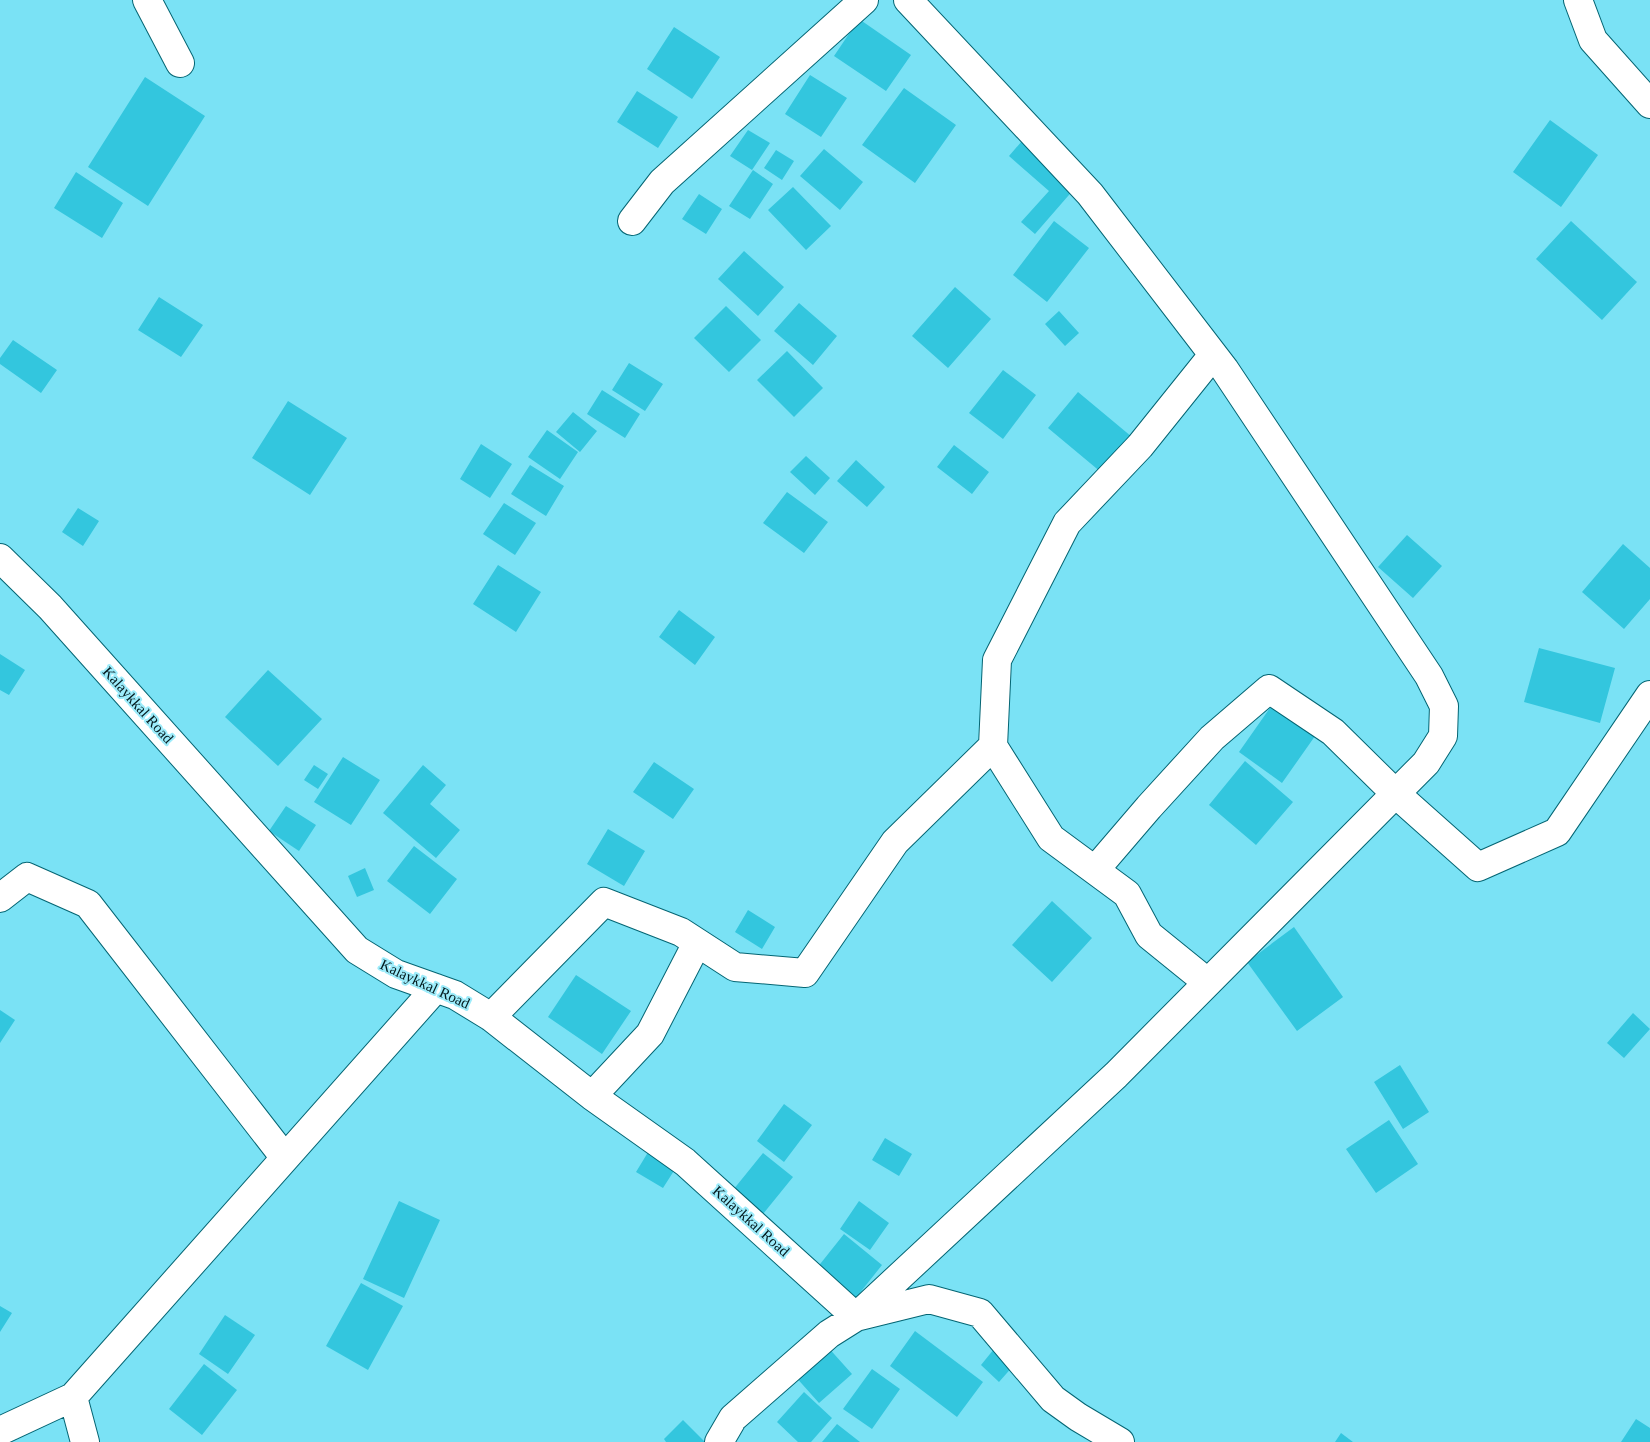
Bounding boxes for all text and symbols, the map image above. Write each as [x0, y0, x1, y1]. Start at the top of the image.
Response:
street label: Kalaykkal Road [100, 664, 177, 747]
street label: Kalaykkal Road [378, 956, 473, 1012]
street label: Kalaykkal Road [710, 1183, 793, 1260]

